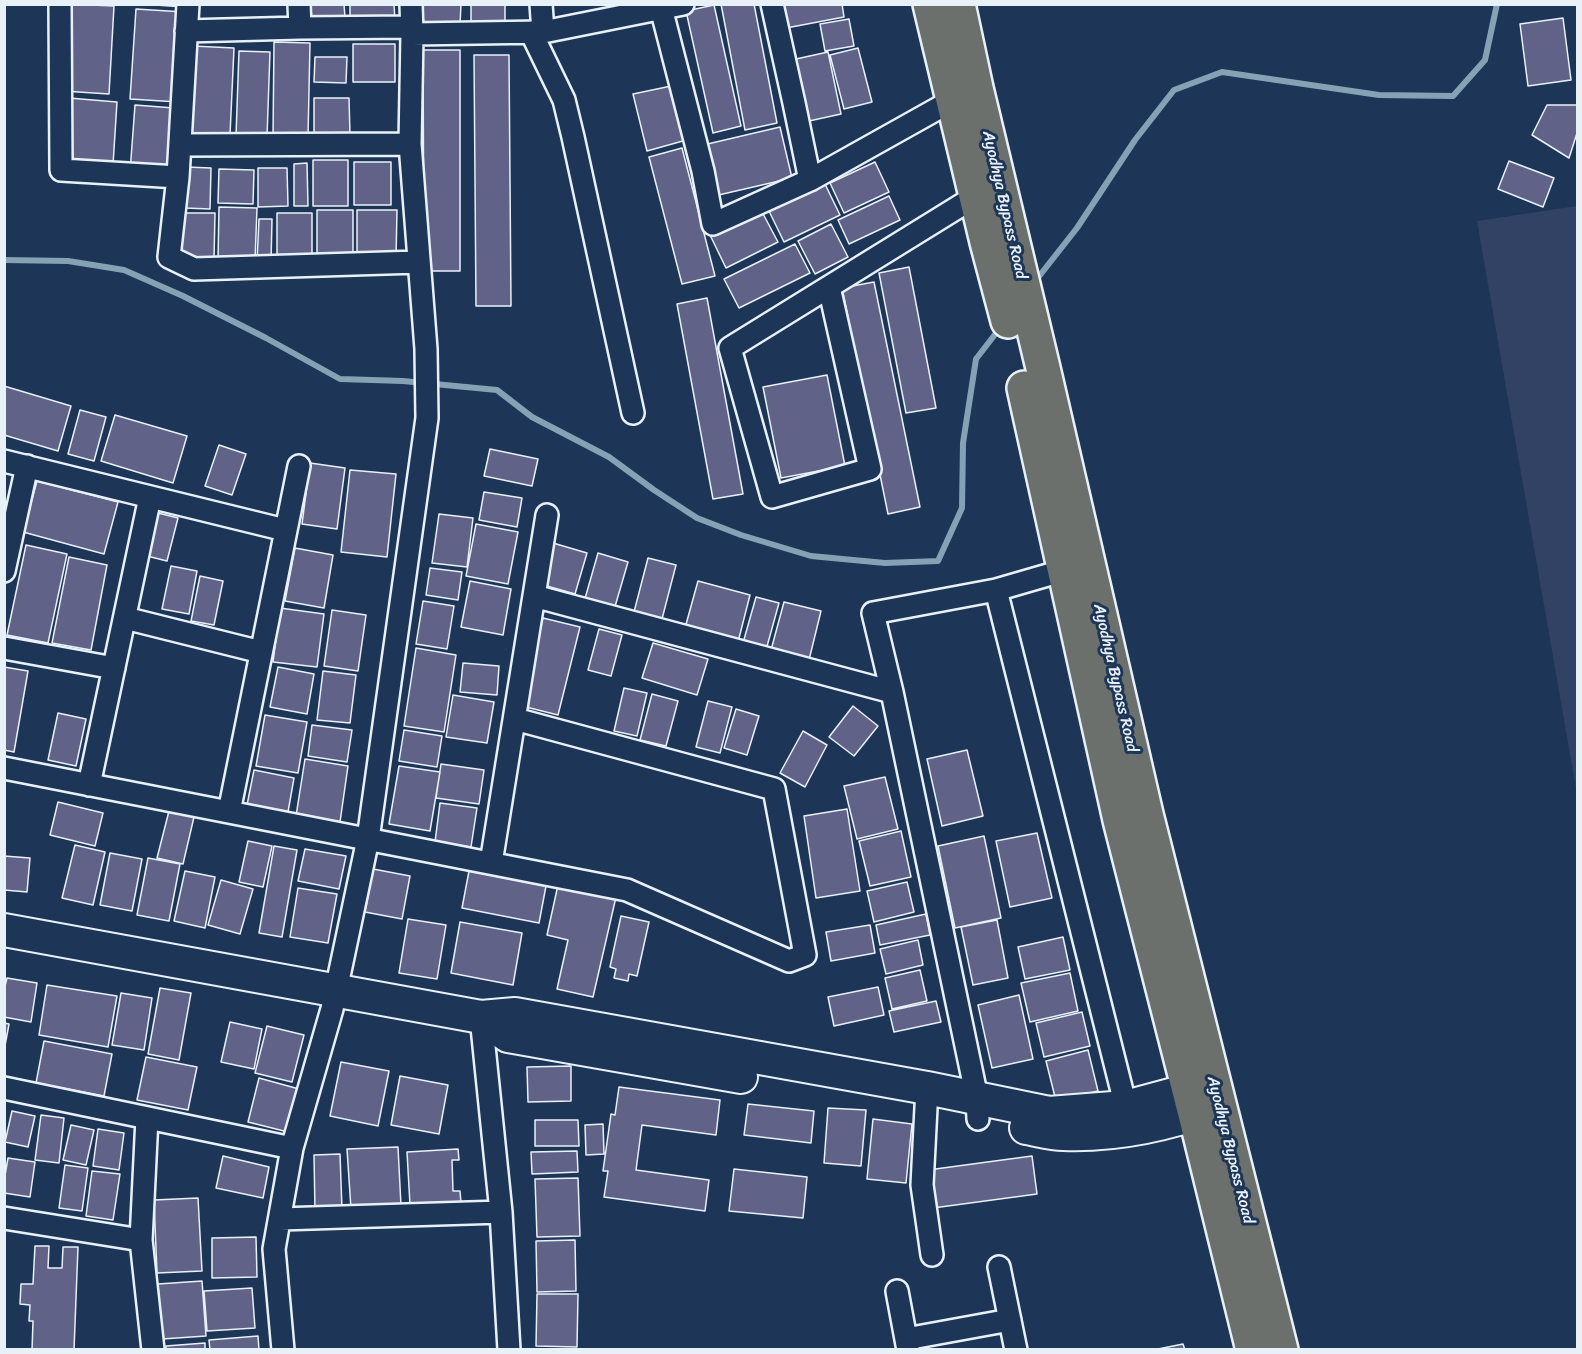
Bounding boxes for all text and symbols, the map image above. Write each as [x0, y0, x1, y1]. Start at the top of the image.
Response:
street label: Ayodhya Bypass Road [978, 129, 1030, 281]
street label: Ayodhya Bypass Road [1089, 602, 1141, 754]
street label: Ayodhya Bypass Road [1202, 1074, 1258, 1226]

